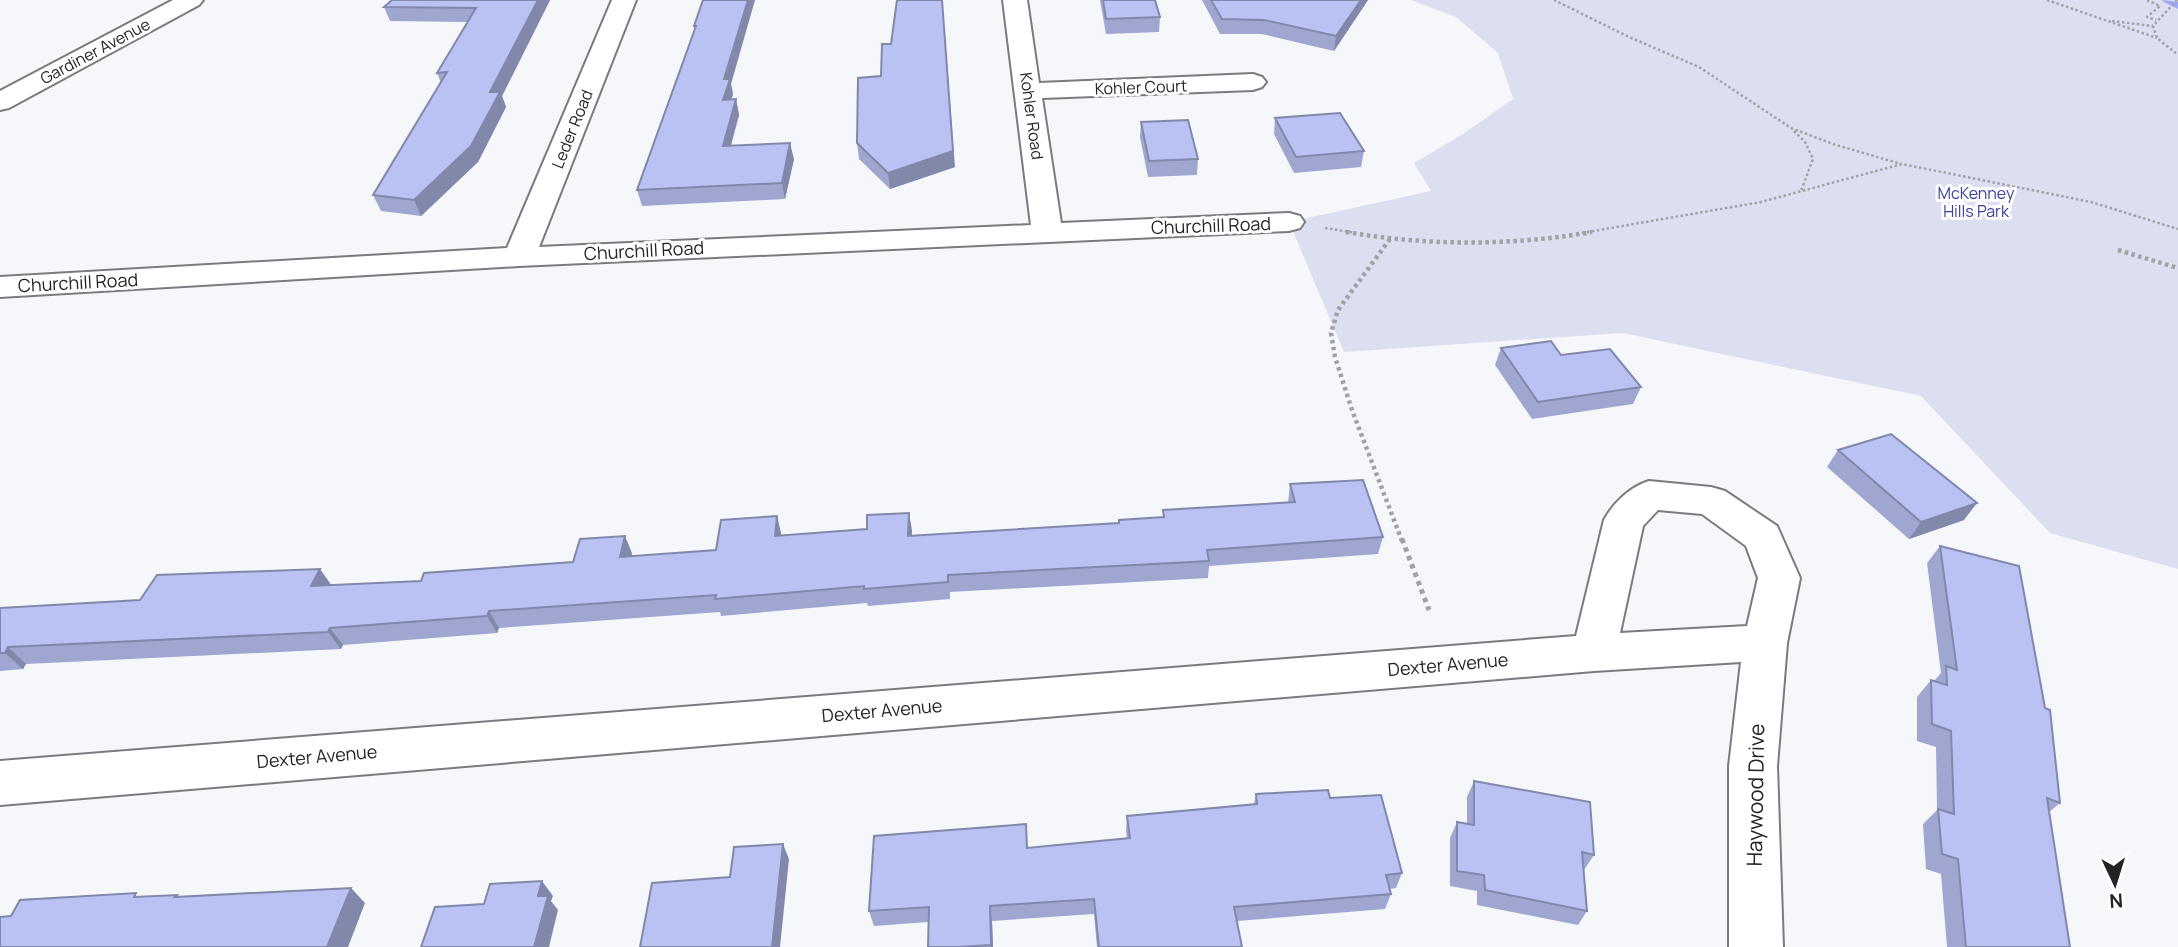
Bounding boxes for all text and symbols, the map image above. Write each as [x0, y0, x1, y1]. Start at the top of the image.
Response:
street label: Gardiner Avenue [36, 13, 154, 89]
street label: Kohler Road [1015, 71, 1049, 161]
street label: Kohler Court [1094, 74, 1188, 100]
street label: Leder Road [546, 86, 598, 172]
park label: McKenney Hills Park [1938, 182, 2015, 222]
street label: Churchill Road [1151, 211, 1271, 239]
street label: Churchill Road [583, 235, 705, 265]
street label: Churchill Road [17, 267, 139, 297]
street label: Dexter Avenue [1387, 647, 1509, 681]
street label: Dexter Avenue [821, 693, 943, 727]
street label: Haywood Drive [1740, 723, 1770, 867]
street label: Dexter Avenue [256, 739, 378, 773]
north arrow [2080, 849, 2150, 919]
text: N [2108, 888, 2124, 914]

